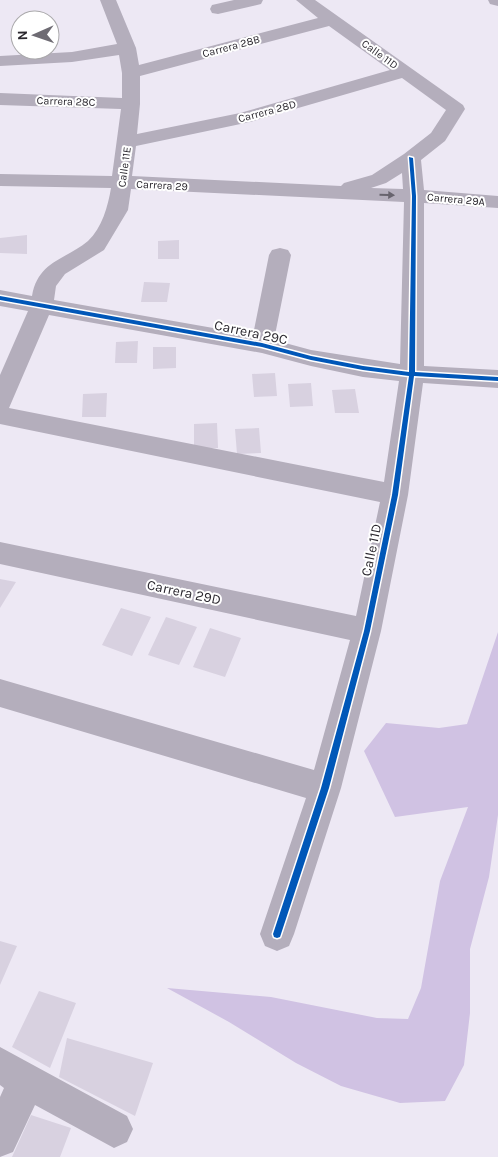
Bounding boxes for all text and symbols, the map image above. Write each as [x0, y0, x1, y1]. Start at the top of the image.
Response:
north arrow [10, 10, 60, 60]
text: N [14, 30, 31, 41]
street label: Carrera 28B [201, 33, 261, 60]
street label: Calle 11D [359, 37, 400, 72]
street label: Carrera 28C [36, 94, 96, 109]
street label: Carrera 28D [237, 98, 298, 125]
street label: Calle 11E [115, 146, 134, 188]
street label: Carrera 29 [136, 178, 188, 193]
street label: Carrera 29A [426, 190, 486, 209]
one-way arrow [379, 191, 395, 199]
street label: Carrera 29C [213, 316, 289, 349]
street label: Calle 11D [358, 522, 385, 578]
street label: Carrera 29D [145, 576, 222, 609]

